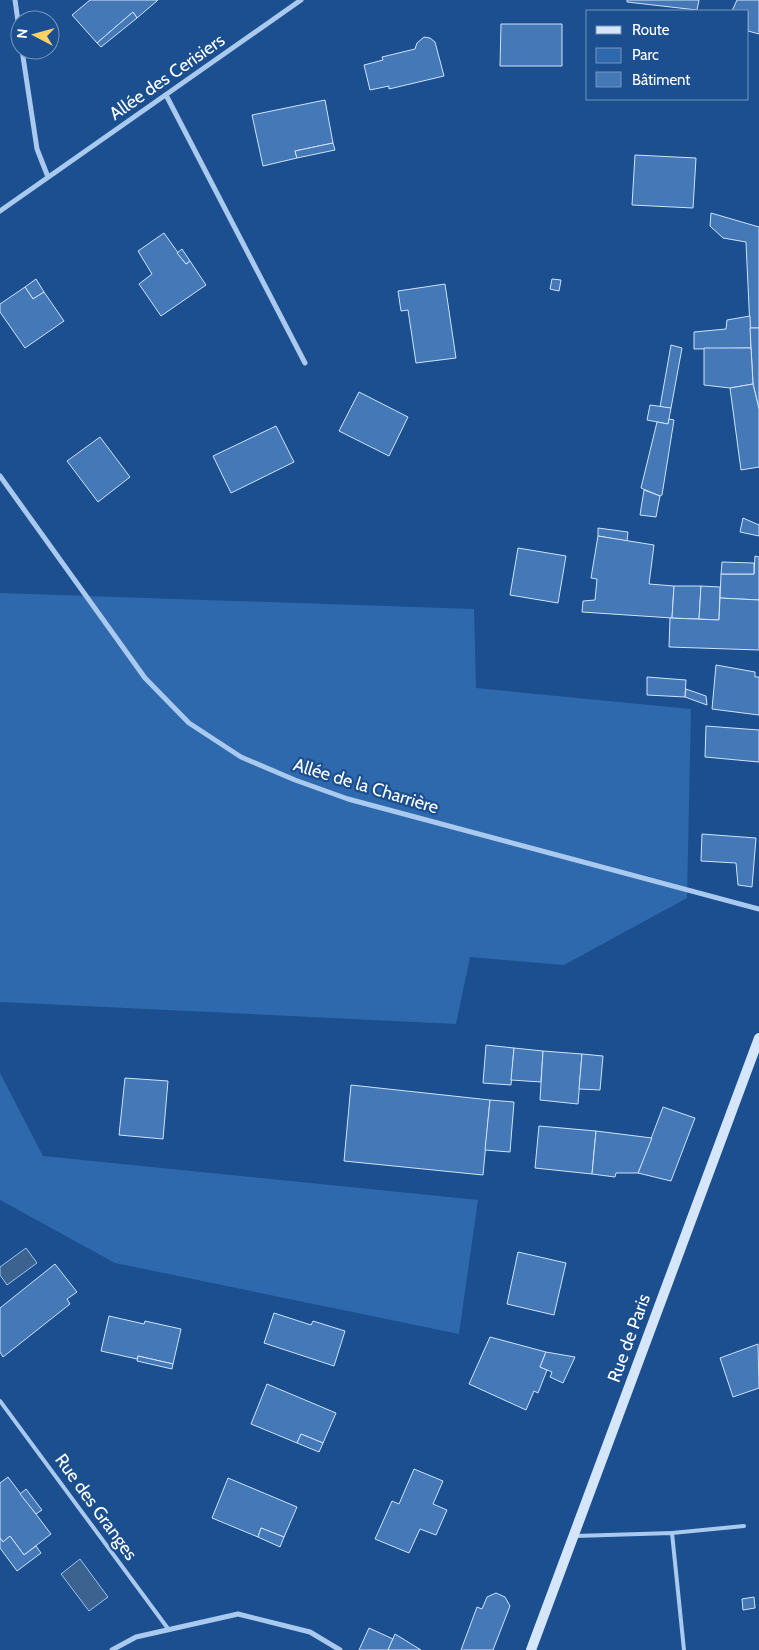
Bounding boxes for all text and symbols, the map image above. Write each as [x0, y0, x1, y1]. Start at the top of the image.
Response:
north arrow [10, 10, 60, 60]
legend [586, 10, 749, 100]
text: Route [632, 21, 670, 39]
text: N [13, 28, 32, 40]
street label: Allée des Cerisiers [105, 29, 229, 125]
text: Parc [632, 46, 659, 64]
text: Bâtiment [632, 71, 690, 89]
street label: Allée de la Charrière [291, 753, 441, 819]
street label: Rue de Paris [603, 1291, 655, 1385]
street label: Rue des Granges [50, 1450, 142, 1564]

